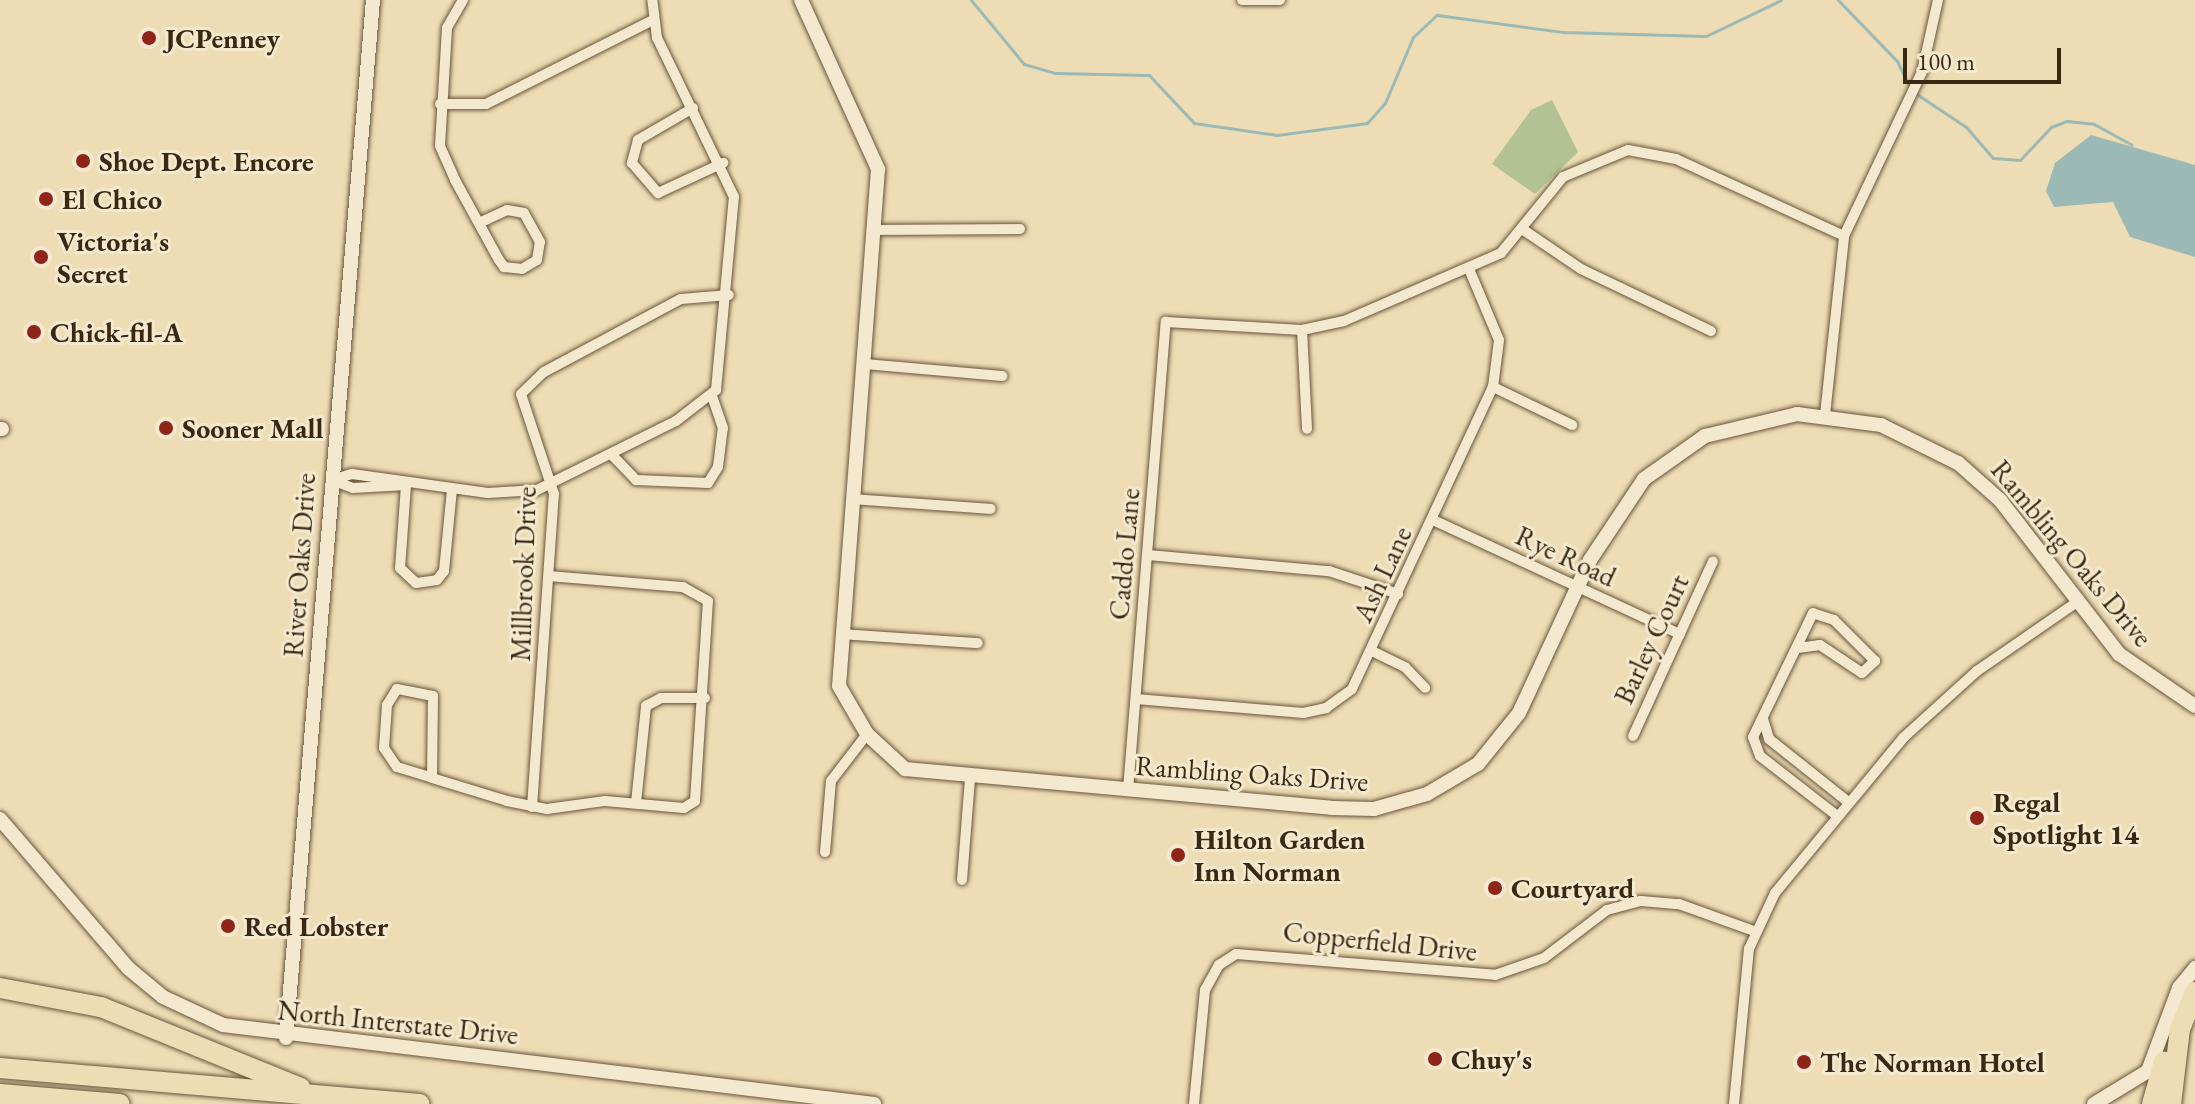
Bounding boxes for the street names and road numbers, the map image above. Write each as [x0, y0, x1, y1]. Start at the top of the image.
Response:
street label: Rambling Oaks Drive [1984, 453, 2160, 653]
street label: River Oaks Drive [276, 472, 322, 658]
street label: Millbrook Drive [503, 486, 543, 662]
street label: Caddo Lane [1102, 487, 1146, 621]
street label: Rye Road [1511, 518, 1621, 594]
street label: Ash Lane [1345, 521, 1419, 627]
street label: Barley Court [1606, 569, 1696, 709]
street label: Rambling Oaks Drive [1135, 748, 1369, 798]
street label: Copperfield Drive [1281, 914, 1479, 968]
street label: North Interstate Drive [276, 993, 520, 1051]

